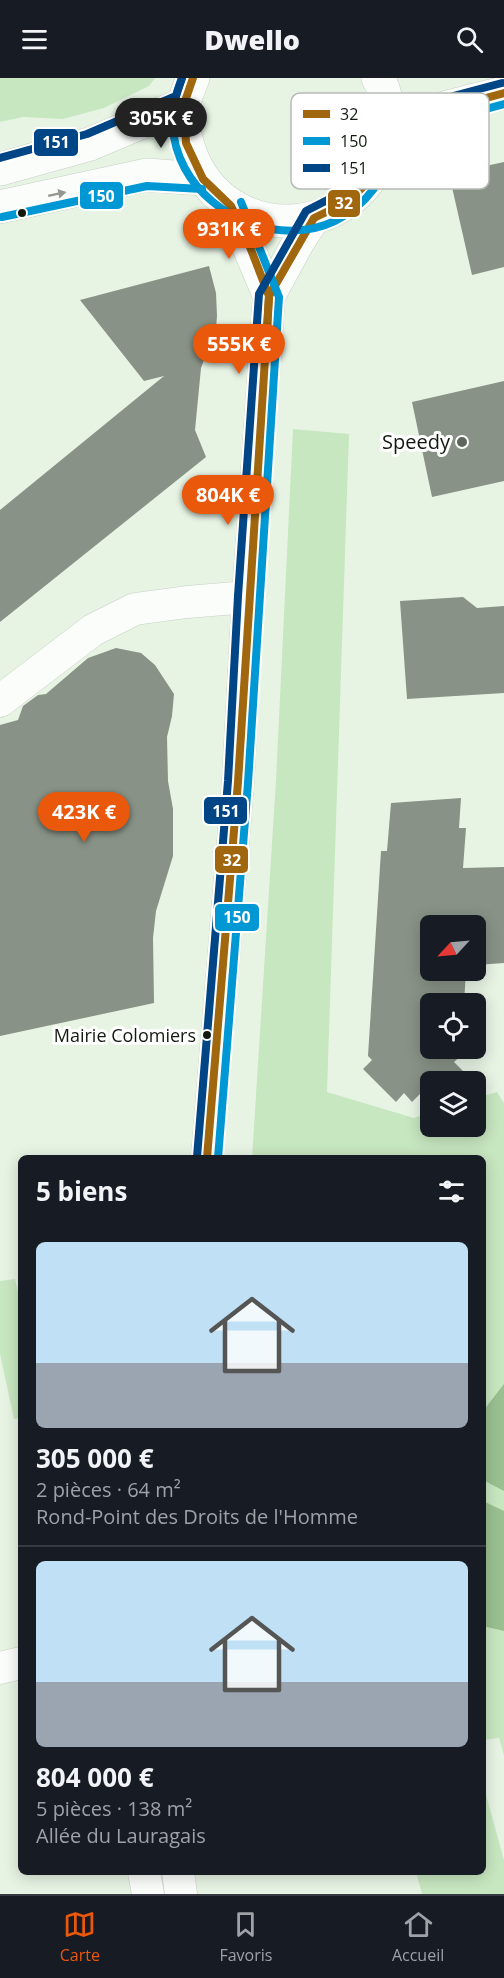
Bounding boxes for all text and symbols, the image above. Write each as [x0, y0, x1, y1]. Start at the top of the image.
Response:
text: Dwello [204, 21, 300, 58]
icon: menu [18, 23, 51, 56]
icon: search [453, 23, 486, 56]
legend [291, 93, 489, 189]
pin: 305K € [112, 98, 210, 149]
text: 32 [340, 103, 358, 125]
text: 305K € [129, 104, 193, 131]
line badge: 151 [33, 128, 79, 157]
text: 150 [340, 130, 367, 152]
text: 151 [42, 131, 70, 153]
text: 151 [340, 157, 367, 179]
line badge: 150 [79, 181, 124, 210]
text: 150 [87, 185, 115, 207]
one-way arrow [48, 188, 66, 198]
line badge: 32 [327, 189, 361, 218]
text: 32 [335, 192, 353, 214]
unlabelled marker [16, 207, 28, 219]
pin: 931K € [180, 209, 278, 260]
text: 931K € [197, 215, 261, 242]
pin: 555K € [190, 324, 288, 375]
text: 555K € [207, 330, 271, 357]
place label: Speedy [382, 428, 451, 455]
marker: Speedy [455, 435, 469, 449]
pin: 804K € [179, 475, 277, 526]
text: 804K € [196, 481, 260, 508]
pin: 423K € [35, 792, 133, 843]
line badge: 151 [203, 796, 248, 825]
text: 423K € [52, 798, 116, 825]
text: 151 [212, 800, 240, 822]
line badge: 32 [214, 845, 249, 874]
text: 32 [223, 849, 241, 871]
line badge: 150 [214, 903, 260, 932]
text: 150 [223, 906, 251, 928]
north arrow [420, 915, 486, 981]
map controls [420, 915, 486, 1137]
button: locate [420, 993, 486, 1059]
place label: Mairie Colomiers [54, 1023, 196, 1047]
marker: Mairie Colomiers [201, 1029, 213, 1041]
button: layers [420, 1071, 486, 1137]
text: 5 biens [36, 1173, 127, 1209]
icon: filters [435, 1175, 468, 1208]
icon: home [198, 1281, 306, 1389]
text: 305 000 € [36, 1440, 154, 1476]
text: 2 pièces · 64 m² [36, 1476, 181, 1503]
text: Rond-Point des Droits de l'Homme [36, 1503, 358, 1530]
icon: home [198, 1600, 306, 1708]
text: 804 000 € [36, 1759, 154, 1795]
text: 5 pièces · 138 m² [36, 1795, 192, 1822]
text: Allée du Lauragais [36, 1822, 206, 1849]
tab: Carte [60, 1908, 100, 1966]
tab: Favoris [219, 1908, 272, 1966]
tab: Accueil [392, 1908, 444, 1966]

